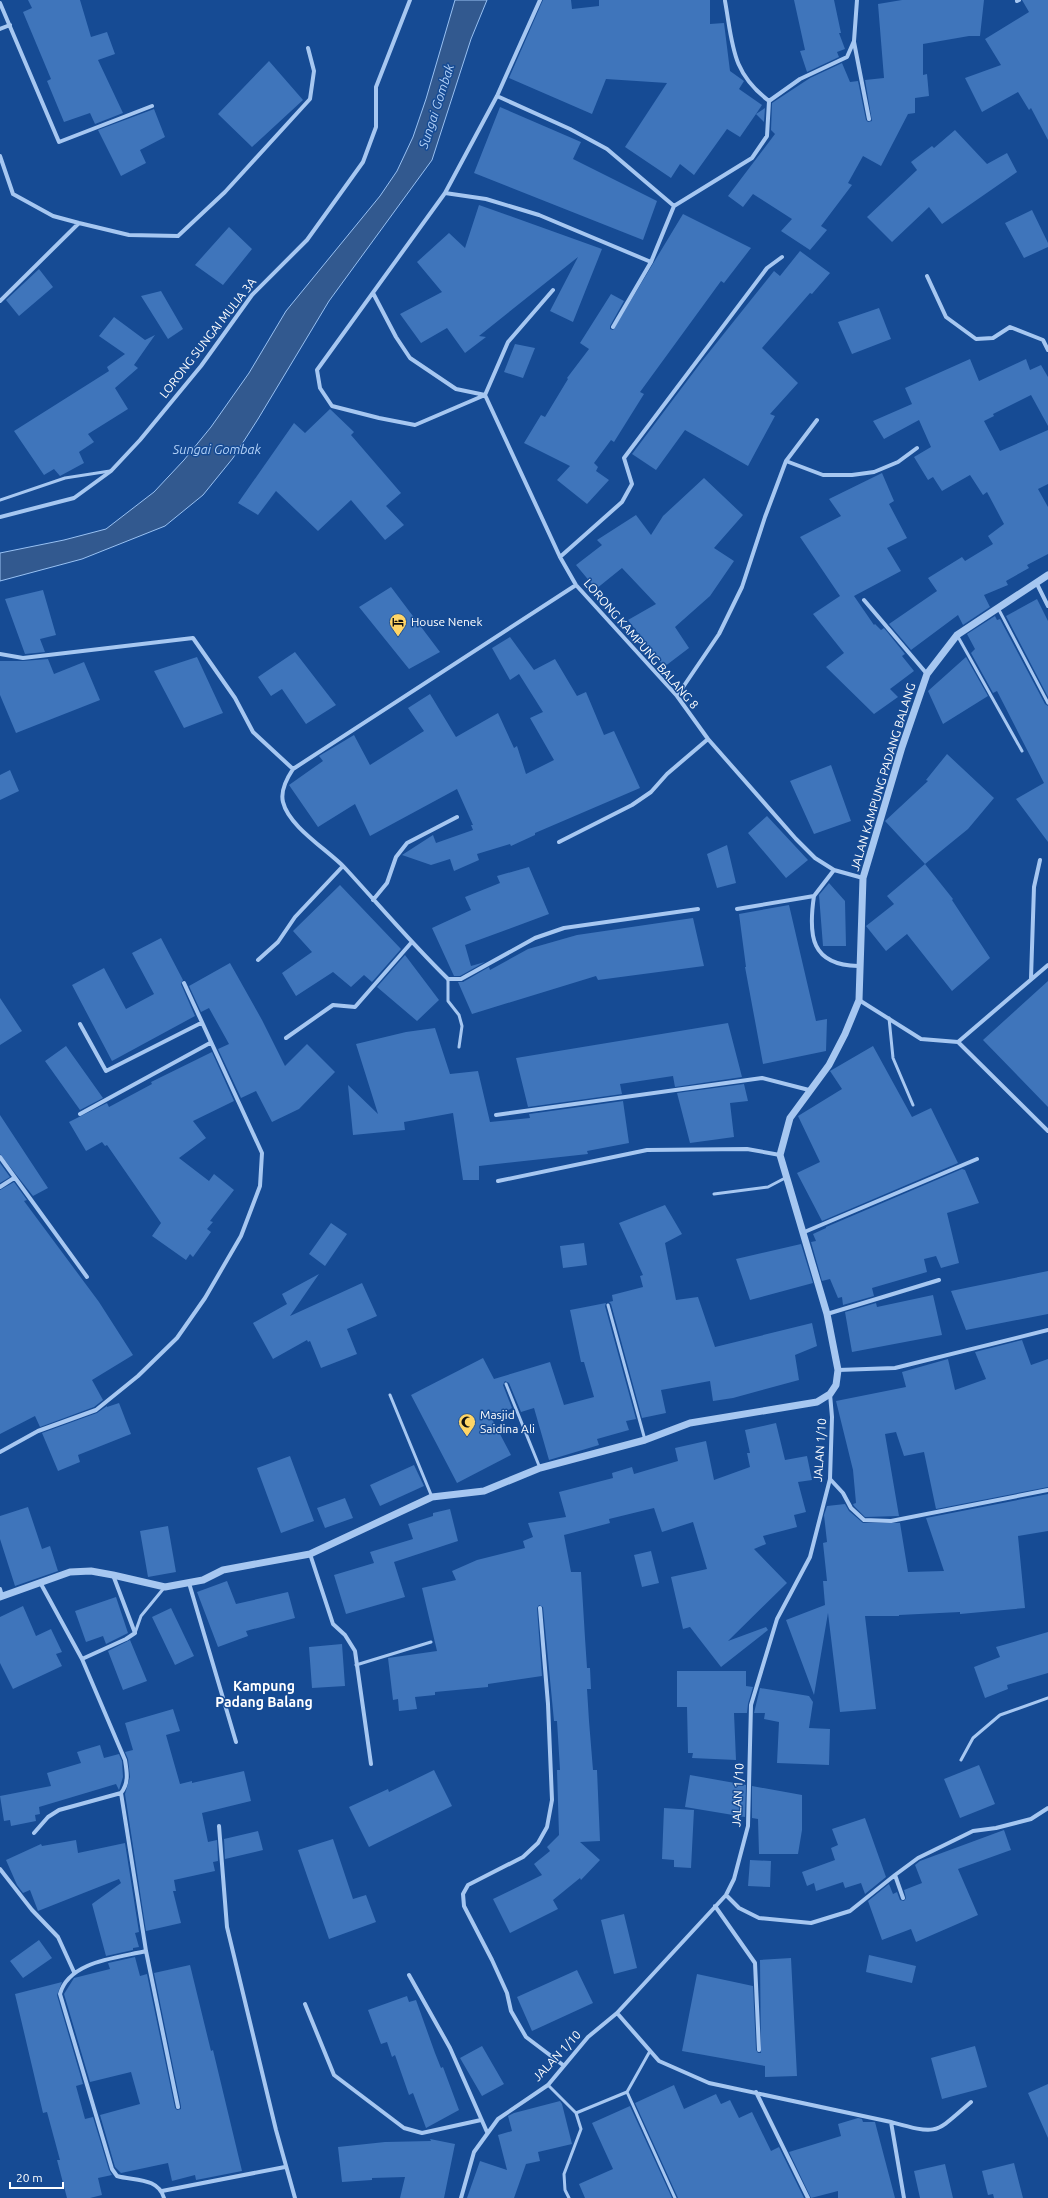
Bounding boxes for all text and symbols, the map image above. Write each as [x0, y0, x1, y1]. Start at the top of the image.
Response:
water label: Sungai Gombak [415, 62, 456, 151]
street label: LORONG SUNGAI MULIA 3A [157, 275, 259, 400]
water label: Sungai Gombak [172, 442, 261, 456]
street label: LORONG KAMPUNG BALANG 8 [582, 576, 701, 711]
hotel icon: House Nenek [388, 612, 408, 637]
place label: House Nenek [411, 615, 483, 628]
street label: JALAN KAMPUNG PADANG BALANG [848, 681, 917, 872]
place label: Masjid Saidina Ali [480, 1408, 535, 1435]
mosque icon: Masjid Saidina Ali [457, 1412, 477, 1437]
street label: JALAN 1/10 [811, 1417, 828, 1482]
district label: Kampung Padang Balang [215, 1678, 313, 1710]
street label: JALAN 1/10 [729, 1762, 746, 1827]
street label: JALAN 1/10 [530, 2028, 583, 2083]
scale bar [10, 2164, 63, 2190]
text: 20 m [16, 2171, 43, 2184]

